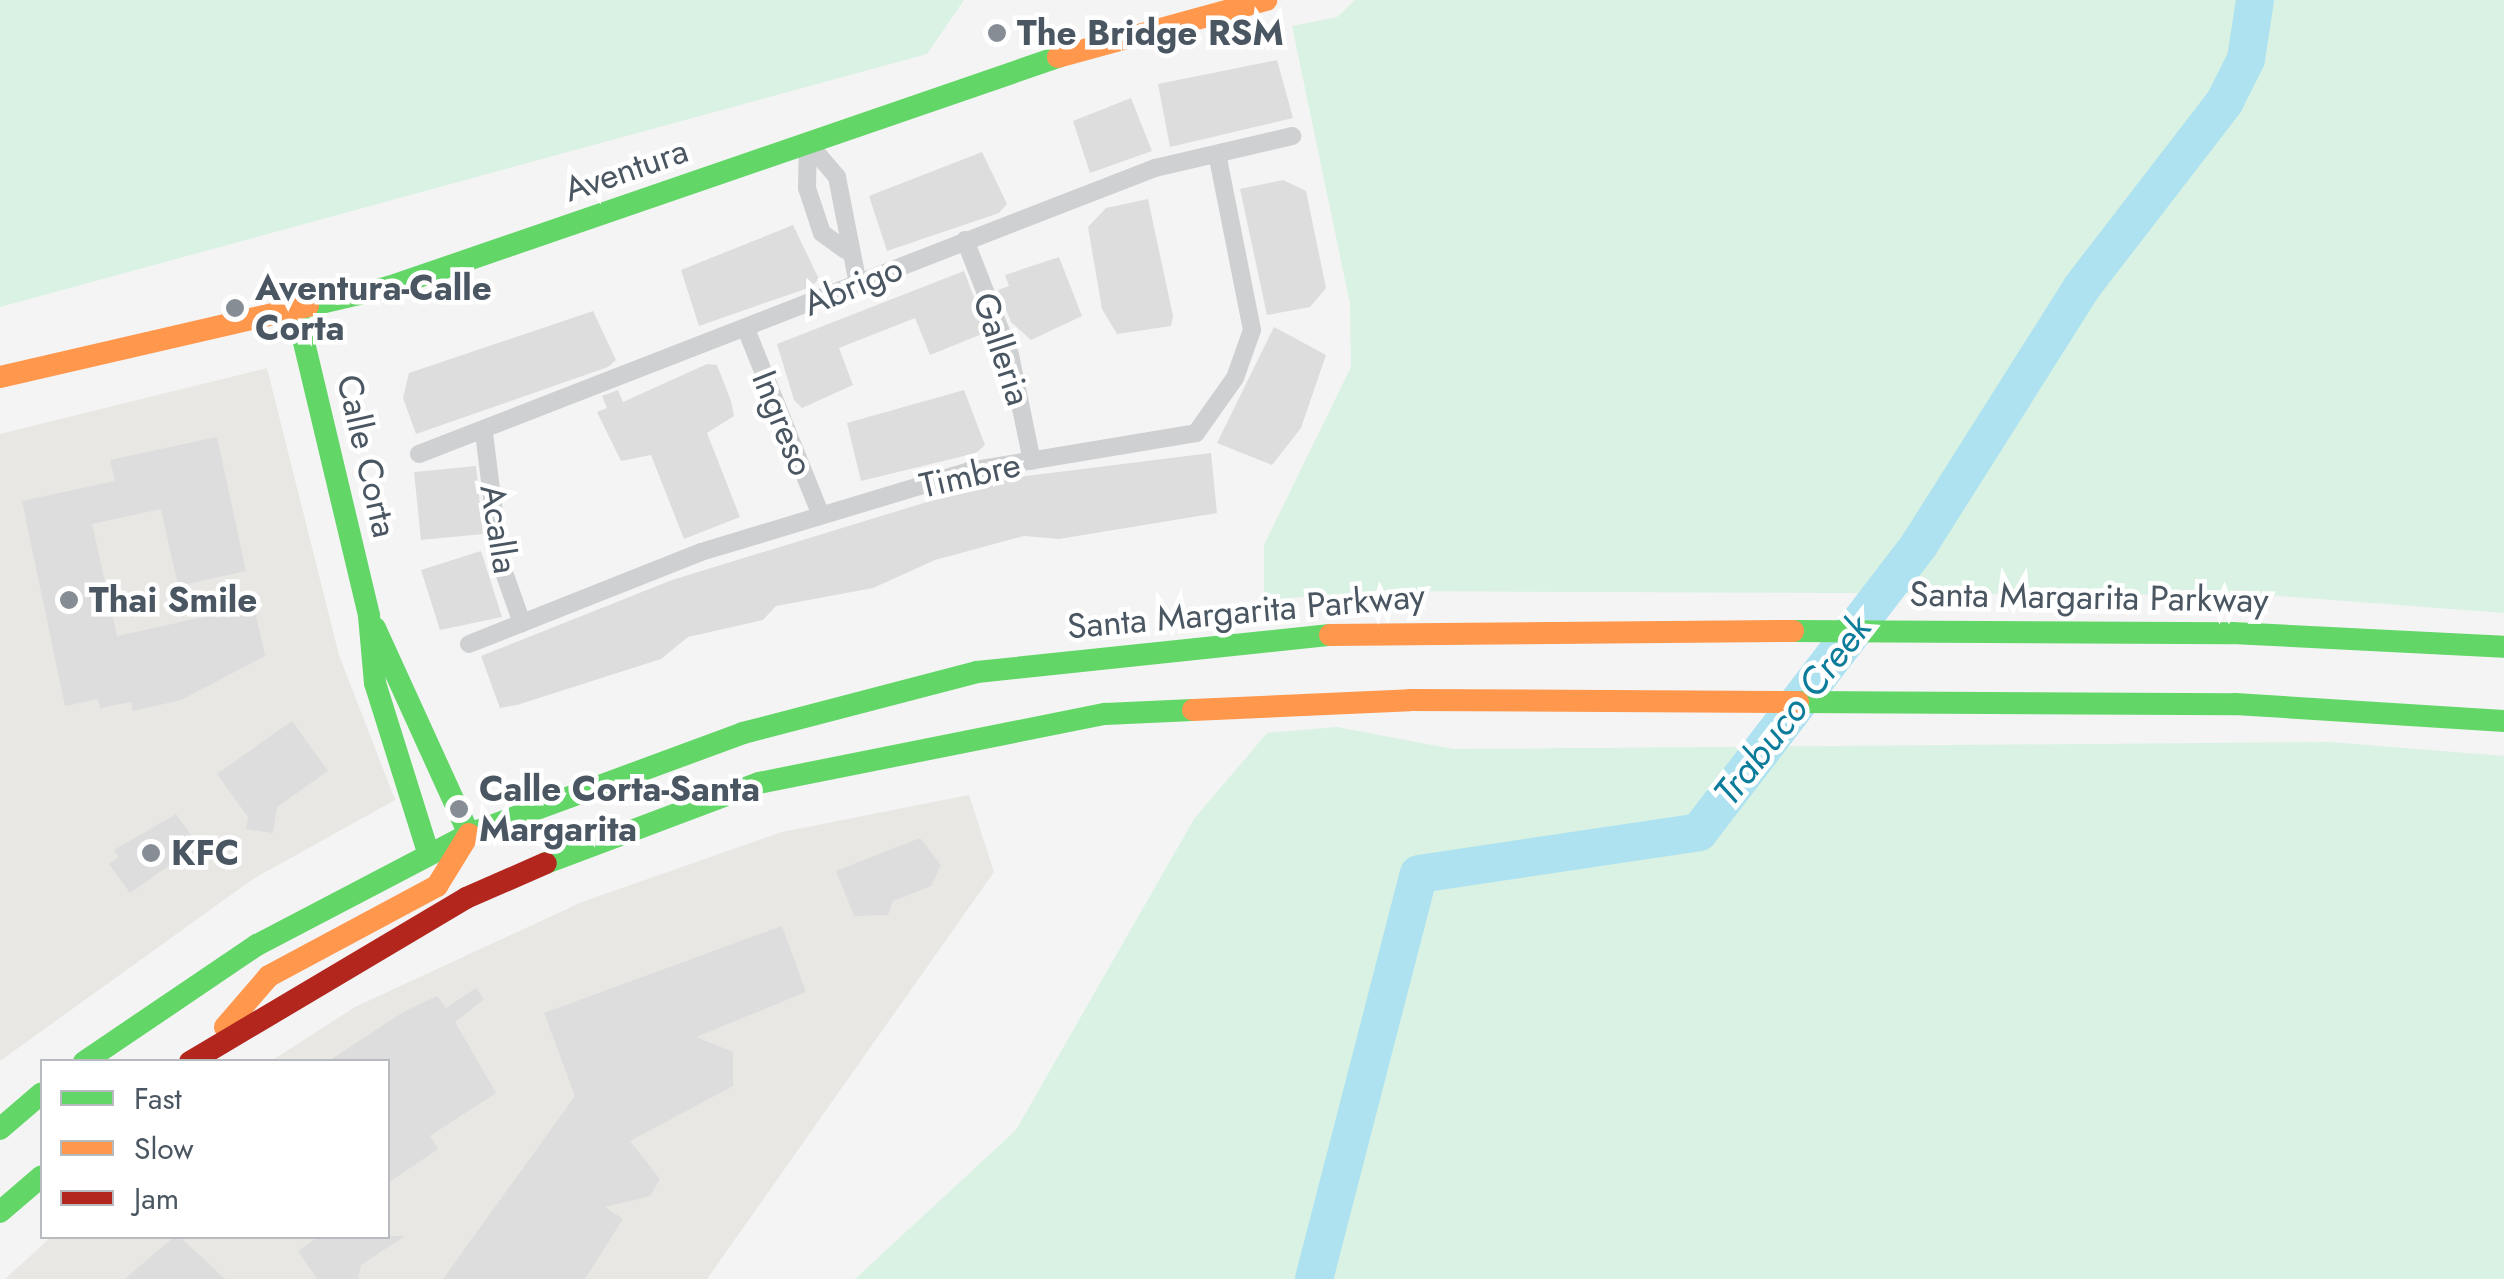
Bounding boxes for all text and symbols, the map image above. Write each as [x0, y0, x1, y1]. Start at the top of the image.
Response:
place label: The Bridge RSM [1017, 12, 1284, 54]
marker: The Bridge RSM [986, 22, 1008, 44]
street label: Aventura [559, 129, 693, 211]
street label: Abrigo [797, 247, 909, 325]
place label: Aventura-Calle Corta [255, 267, 492, 349]
street label: Galleria [964, 287, 1040, 411]
marker: Aventura-Calle Corta [224, 297, 246, 319]
street label: Ingreso [743, 364, 823, 482]
street label: Calle Corta [328, 371, 406, 541]
street label: Timbre [916, 443, 1024, 507]
street label: Acalla [471, 481, 527, 577]
street label: Santa Margarita Parkway [1909, 573, 2269, 621]
street label: Santa Margarita Parkway [1065, 574, 1427, 648]
place label: Thai Smile [89, 579, 257, 621]
marker: Thai Smile [58, 589, 80, 611]
water label: Trabuco Creek [1704, 606, 1880, 814]
place label: Calle Corta-Santa Margarita [479, 768, 760, 850]
marker: Calle Corta-Santa Margarita [448, 798, 470, 820]
place label: KFC [171, 832, 239, 874]
marker: KFC [140, 842, 162, 864]
legend [40, 1059, 390, 1239]
text: Fast [134, 1077, 182, 1120]
text: Slow [134, 1127, 194, 1170]
text: Jam [134, 1177, 179, 1220]

